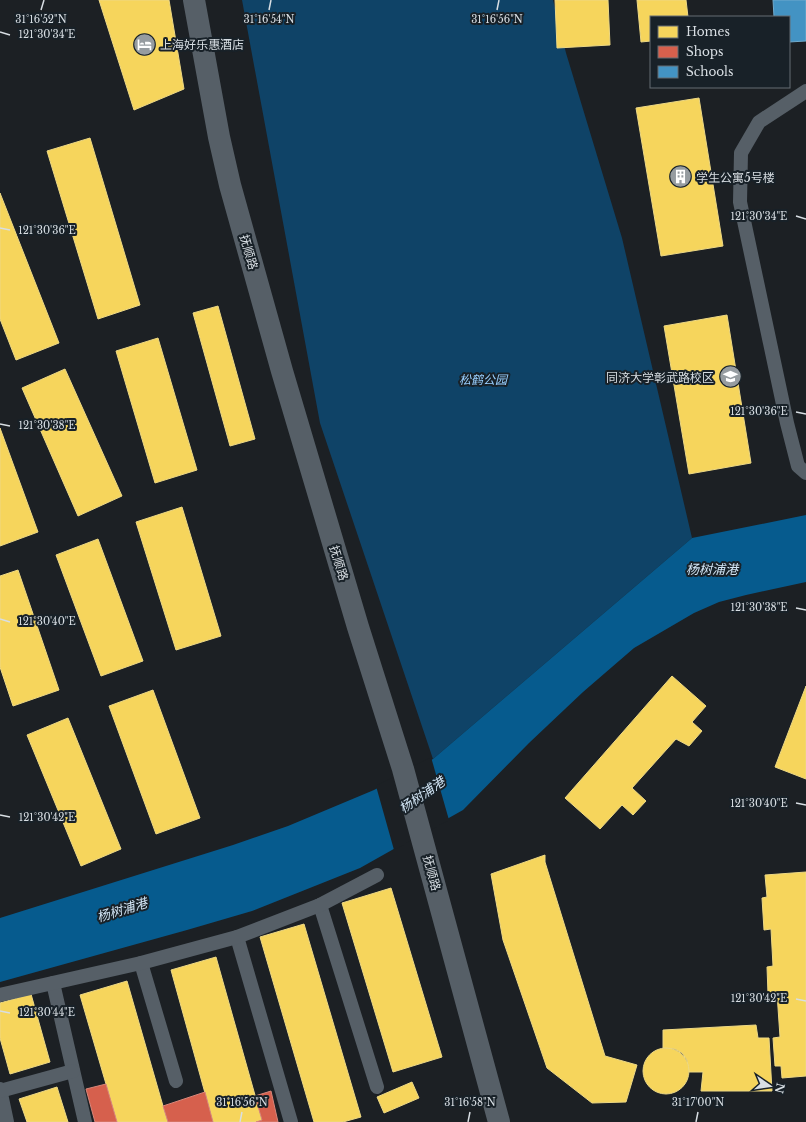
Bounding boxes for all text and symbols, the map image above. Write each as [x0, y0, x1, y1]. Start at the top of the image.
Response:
text: 31°16'52"N [15, 13, 67, 26]
text: 31°16'54"N [244, 13, 294, 26]
text: 31°16'56"N [471, 13, 523, 26]
legend [650, 16, 790, 88]
text: Homes [686, 24, 730, 39]
text: 121°30'34"E [19, 28, 75, 41]
hotel icon: 上海好乐惠酒店 [132, 31, 158, 57]
place label: 上海好乐惠酒店 [160, 37, 244, 52]
text: Shops [686, 44, 723, 59]
text: Schools [686, 64, 733, 79]
building icon: 学生公寓5号楼 [667, 164, 693, 190]
place label: 学生公寓5号楼 [696, 170, 775, 185]
text: 121°30'34"E [731, 210, 787, 223]
text: 121°30'36"E [18, 224, 76, 237]
street label: 抚顺路 [237, 233, 261, 271]
school or university icon: 同济大学彰武路校区 [717, 364, 743, 390]
place label: 同济大学彰武路校区 [606, 370, 714, 385]
park label: 松鹤公园 [459, 372, 509, 387]
text: 121°30'36"E [730, 405, 788, 418]
text: 121°30'38"E [18, 419, 76, 432]
street label: 抚顺路 [327, 544, 351, 582]
water label: 杨树浦港 [686, 561, 740, 578]
text: 121°30'38"E [730, 601, 788, 614]
text: 121°30'40"E [18, 615, 76, 628]
water label: 杨树浦港 [396, 772, 450, 817]
text: 121°30'40"E [730, 797, 788, 810]
text: 121°30'42"E [19, 811, 75, 824]
street label: 抚顺路 [420, 854, 444, 892]
water label: 杨树浦港 [95, 894, 151, 926]
text: 121°30'42"E [731, 992, 787, 1005]
text: 121°30'44"E [19, 1006, 75, 1019]
north arrow [750, 1066, 790, 1106]
text: N [772, 1082, 788, 1096]
text: 31°16'56"N [216, 1096, 268, 1109]
text: 31°16'58"N [444, 1096, 496, 1109]
text: 31°17'00"N [672, 1096, 724, 1109]

